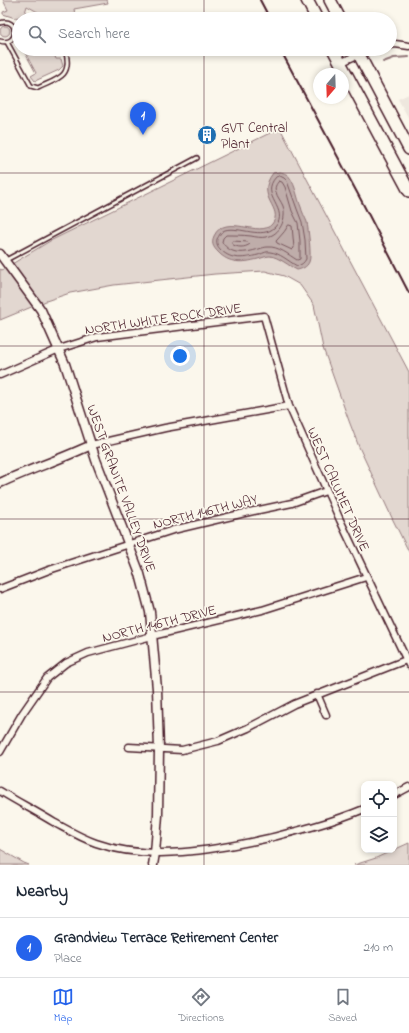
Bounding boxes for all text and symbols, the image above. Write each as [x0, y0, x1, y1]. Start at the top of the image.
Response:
search box [12, 12, 397, 56]
icon: search [26, 23, 48, 45]
text: Search here [58, 23, 130, 45]
north arrow [313, 68, 349, 104]
pin: 1 [130, 102, 156, 135]
place label: GVT Central Plant [221, 118, 288, 155]
building icon: GVT Central Plant [196, 124, 218, 146]
street label: NORTH WHITE ROCK DRIVE [83, 298, 243, 341]
your location [170, 346, 190, 366]
street label: WEST GRANITE VALLEY DRIVE [80, 402, 161, 575]
street label: WEST CALUMET DRIVE [301, 424, 375, 555]
street label: NORTH 146TH WAY [151, 489, 260, 536]
street label: NORTH 146TH DRIVE [100, 600, 219, 649]
map controls [361, 781, 397, 853]
button: locate [361, 781, 397, 817]
button: layers [361, 817, 397, 853]
text: Nearby [16, 879, 68, 904]
text: Grandview Terrace Retirement Center [54, 927, 278, 949]
text: 1 [27, 938, 31, 957]
text: 210 m [363, 938, 393, 957]
text: Place [54, 949, 82, 968]
tab: Map [52, 986, 74, 1026]
tab: Directions [178, 986, 224, 1026]
tab: Saved [328, 986, 357, 1026]

